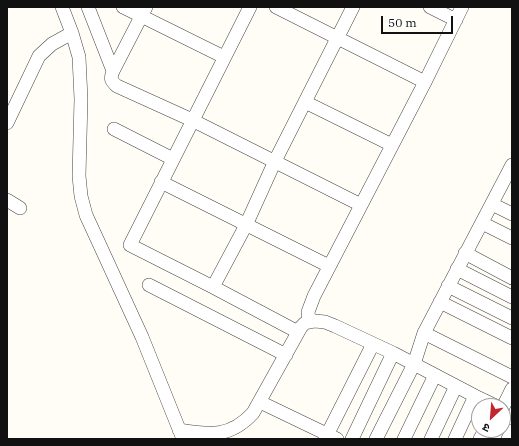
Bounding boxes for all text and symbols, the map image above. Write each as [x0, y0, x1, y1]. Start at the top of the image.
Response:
scale bar [383, 8, 455, 34]
text: 50 m [388, 15, 417, 30]
north arrow [471, 398, 511, 438]
text: उ [480, 420, 492, 436]

